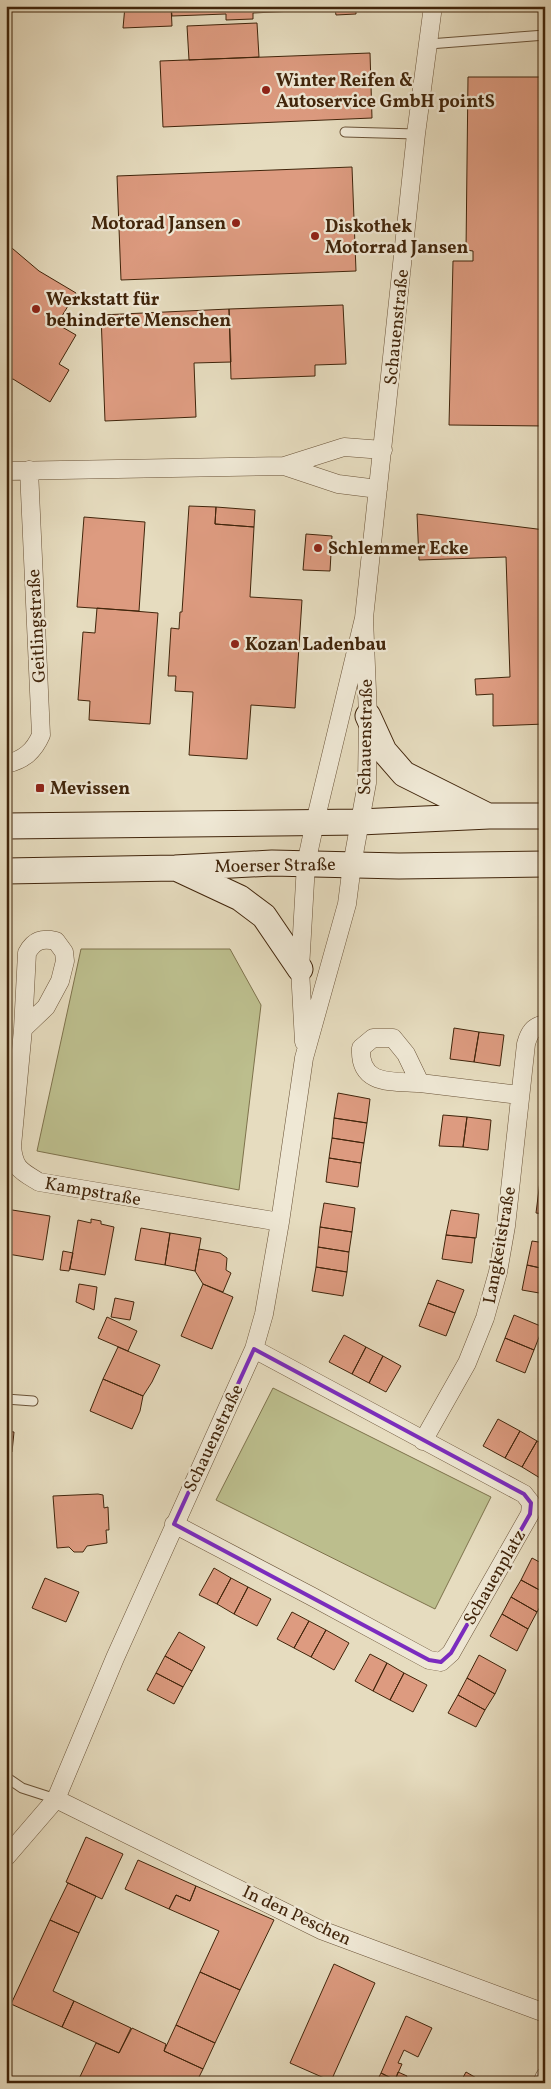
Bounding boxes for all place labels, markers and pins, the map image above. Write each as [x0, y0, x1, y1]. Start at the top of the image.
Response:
place label: Winter Reifen & Autoservice GmbH pointS [276, 69, 495, 115]
marker: Winter Reifen & Autoservice GmbH pointS [260, 84, 272, 96]
place label: Motorad Jansen [91, 212, 226, 237]
place label: Diskothek Motorrad Jansen [325, 215, 468, 261]
marker: Motorad Jansen [230, 217, 242, 229]
marker: Diskothek Motorrad Jansen [309, 230, 321, 242]
place label: Werkstatt für behinderte Menschen [46, 288, 231, 334]
marker: Werkstatt für behinderte Menschen [30, 303, 42, 315]
place label: Schlemmer Ecke [328, 537, 468, 562]
marker: Schlemmer Ecke [312, 542, 324, 554]
place label: Kozan Ladenbau [245, 633, 386, 658]
marker: Kozan Ladenbau [229, 638, 241, 650]
place label: Mevissen [50, 777, 130, 802]
marker: Mevissen [34, 782, 46, 794]

